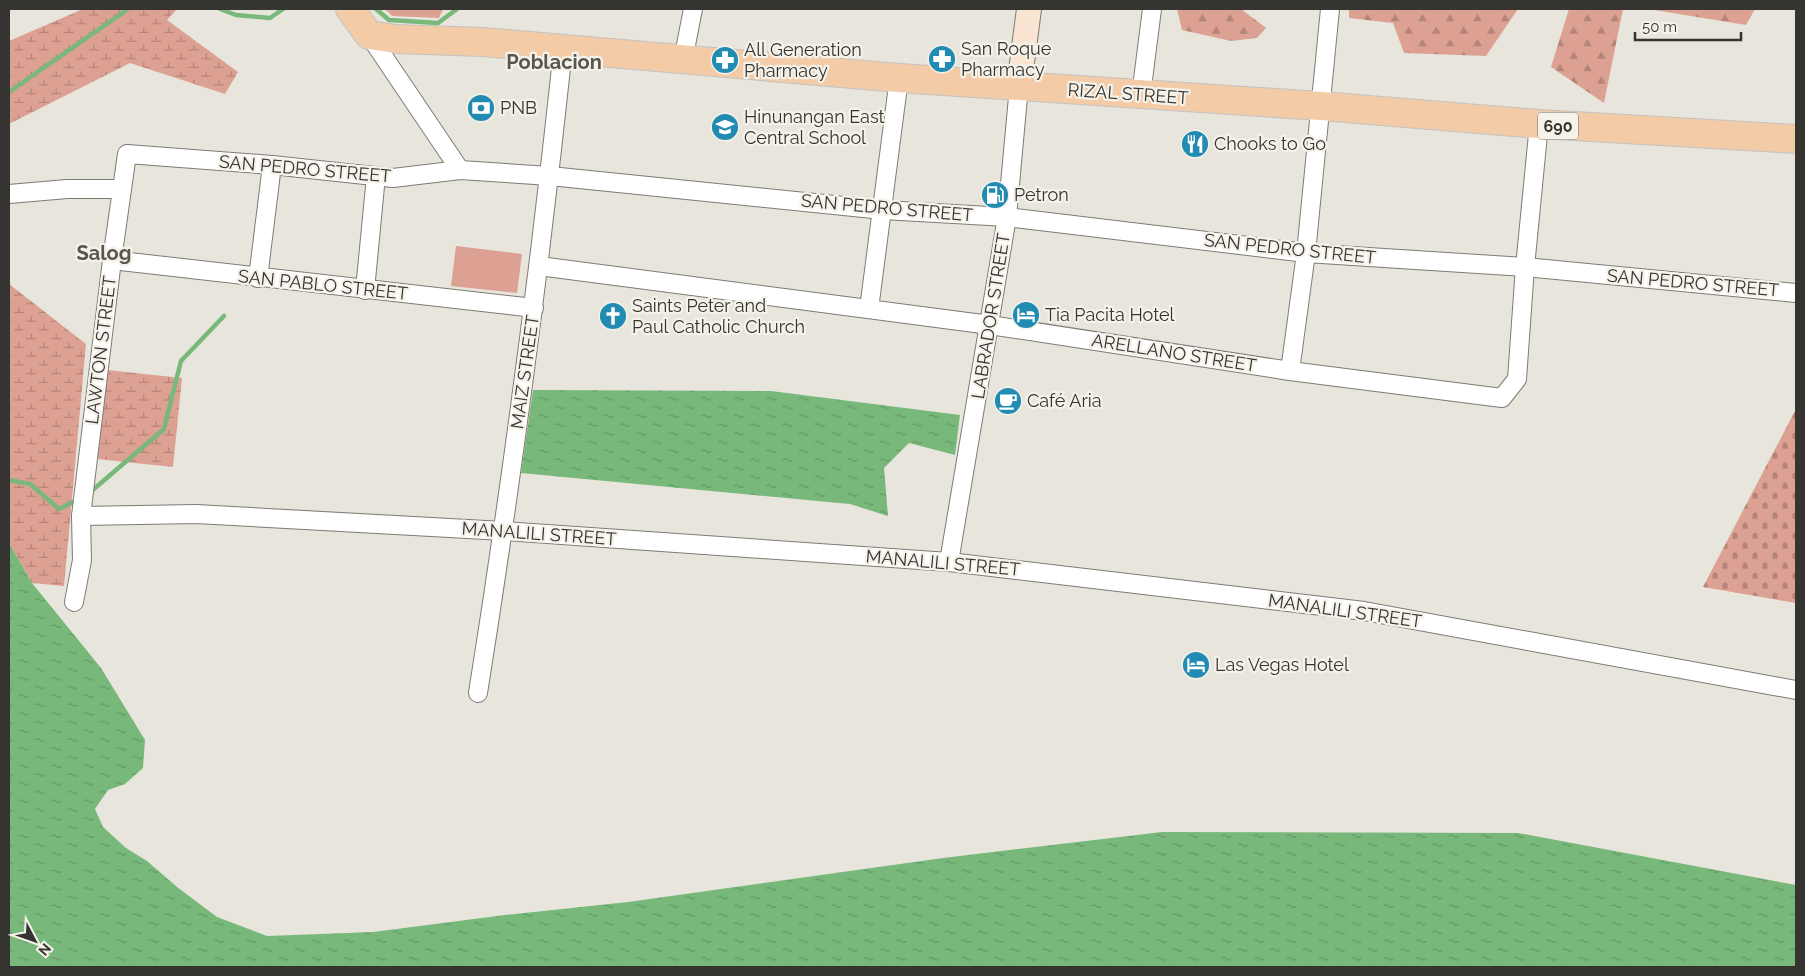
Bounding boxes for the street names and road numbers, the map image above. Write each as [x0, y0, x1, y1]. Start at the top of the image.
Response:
street label: RIZAL STREET [1067, 79, 1189, 108]
road number: 690 [1538, 112, 1578, 140]
street label: SAN PEDRO STREET [218, 151, 392, 186]
street label: SAN PEDRO STREET [800, 190, 974, 225]
street label: SAN PEDRO STREET [1203, 229, 1377, 268]
street label: LABRADOR STREET [967, 231, 1014, 400]
street label: SAN PABLO STREET [237, 265, 409, 304]
street label: SAN PEDRO STREET [1606, 265, 1780, 300]
street label: LAWTON STREET [81, 274, 120, 425]
street label: MAIZ STREET [506, 314, 543, 430]
street label: ARELLANO STREET [1090, 329, 1258, 376]
street label: MANALILI STREET [461, 518, 617, 549]
street label: MANALILI STREET [865, 545, 1021, 580]
street label: MANALILI STREET [1267, 589, 1423, 632]

